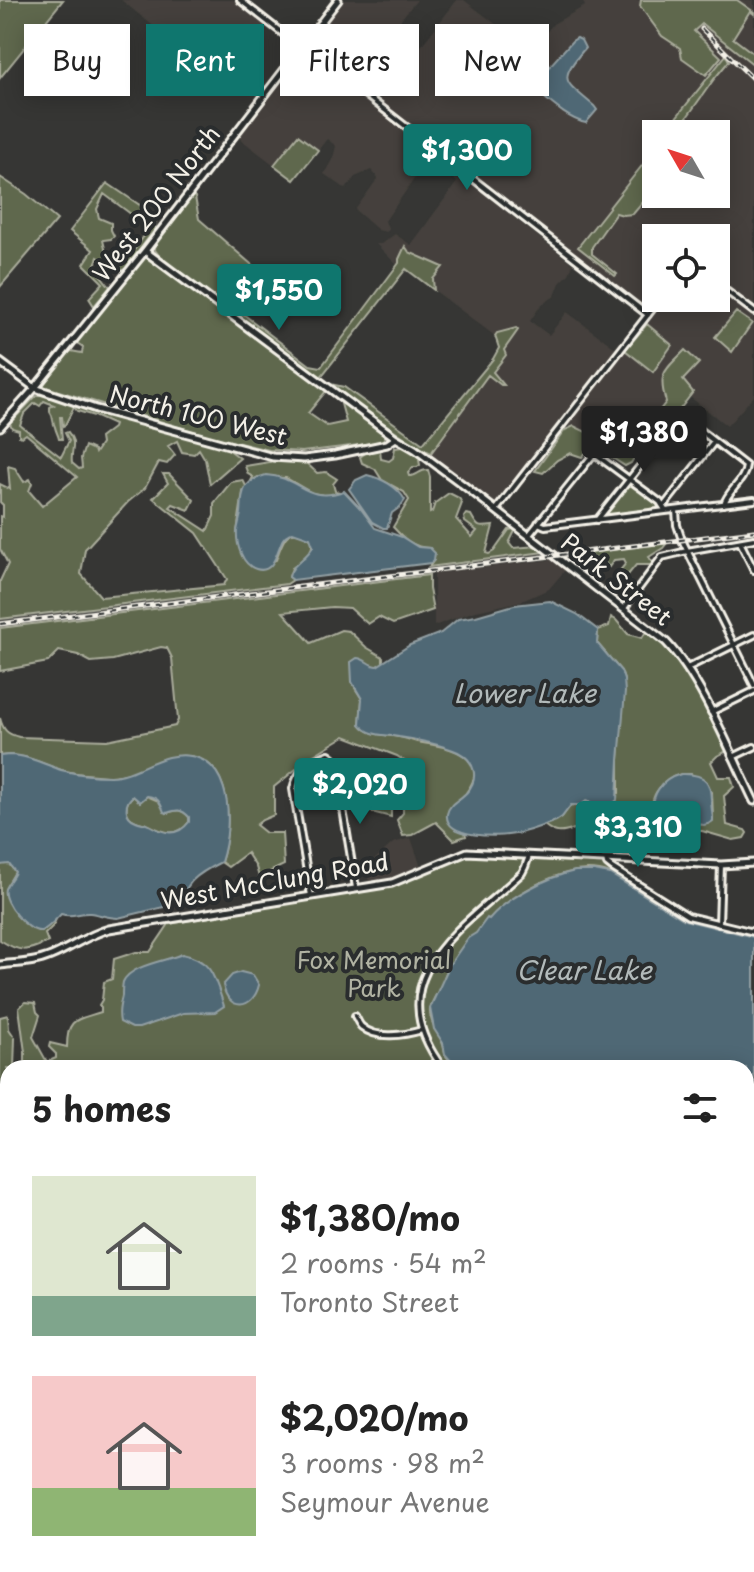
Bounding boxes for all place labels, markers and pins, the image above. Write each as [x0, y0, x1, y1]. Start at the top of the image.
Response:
pin: $1,300 [402, 124, 532, 192]
pin: $1,550 [214, 264, 344, 332]
pin: $1,380 [579, 406, 709, 474]
pin: $2,020 [295, 758, 425, 826]
pin: $3,310 [573, 801, 703, 869]

